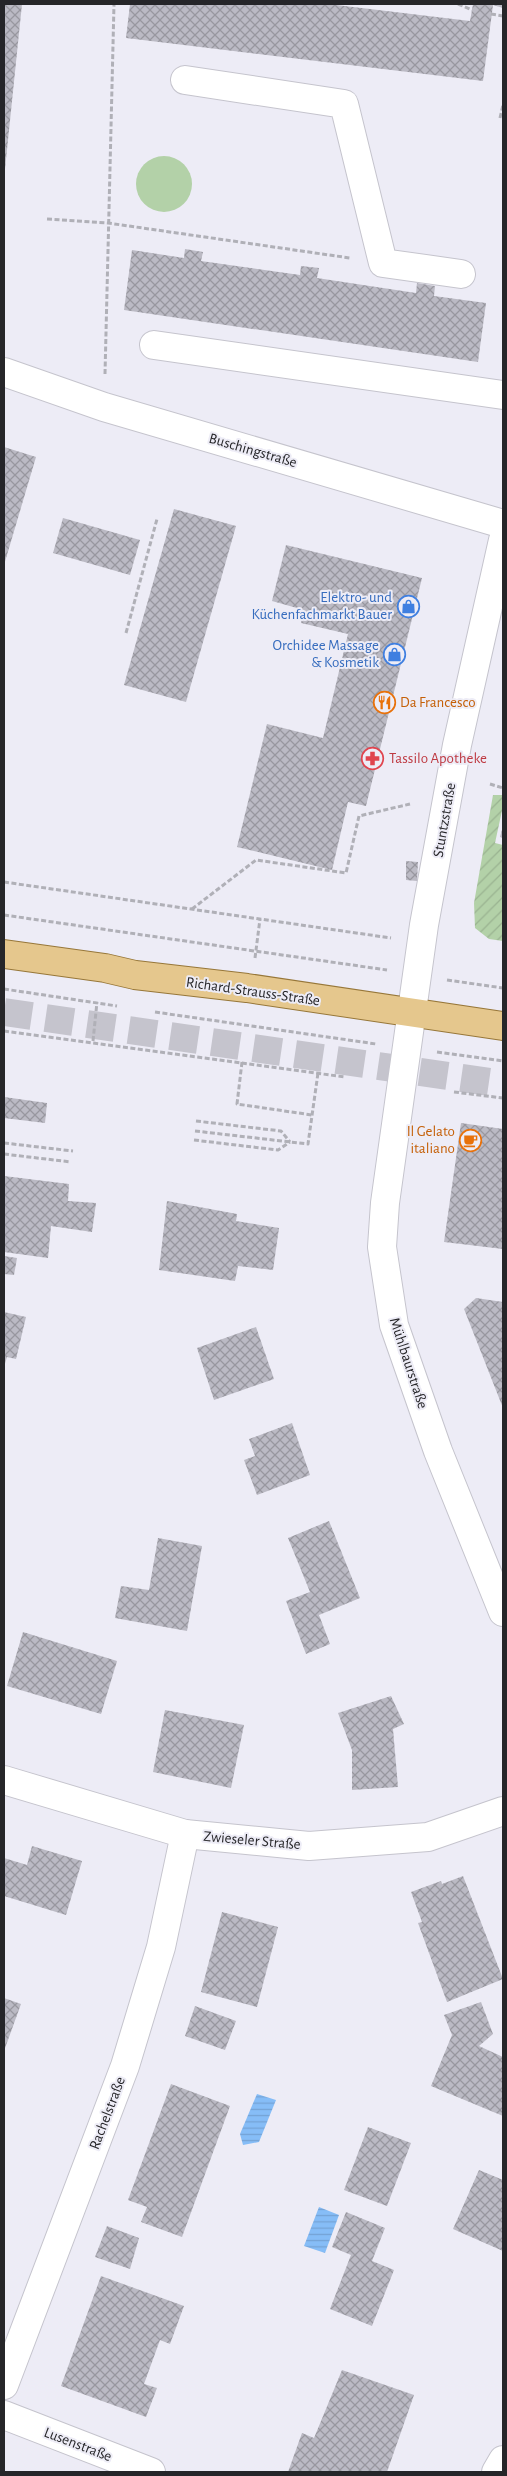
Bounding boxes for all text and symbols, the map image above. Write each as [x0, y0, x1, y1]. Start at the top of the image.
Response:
street label: Buschingstraße [207, 431, 299, 470]
place label: Elektro- und Küchenfachmarkt Bauer [251, 590, 392, 622]
shop icon: Elektro- und Küchenfachmarkt Bauer [396, 594, 420, 618]
place label: Orchidee Massage & Kosmetik [272, 638, 379, 670]
shop icon: Orchidee Massage & Kosmetik [383, 642, 407, 666]
restaurant icon: Da Francesco [372, 690, 396, 714]
place label: Da Francesco [400, 695, 476, 710]
pharmacy icon: Tassilo Apotheke [361, 746, 385, 770]
place label: Tassilo Apotheke [389, 751, 487, 766]
street label: Stuntzstraße [431, 782, 458, 858]
street label: Richard-Strauss-Straße [185, 975, 321, 1008]
place label: Il Gelato italiano [407, 1124, 455, 1156]
cafe icon: Il Gelato italiano [459, 1128, 483, 1152]
street label: Mühlbaurstraße [387, 1316, 430, 1411]
street label: Zwieseler Straße [203, 1829, 301, 1852]
street label: Rachelstraße [87, 2075, 128, 2151]
street label: Lusenstraße [42, 2425, 114, 2464]

